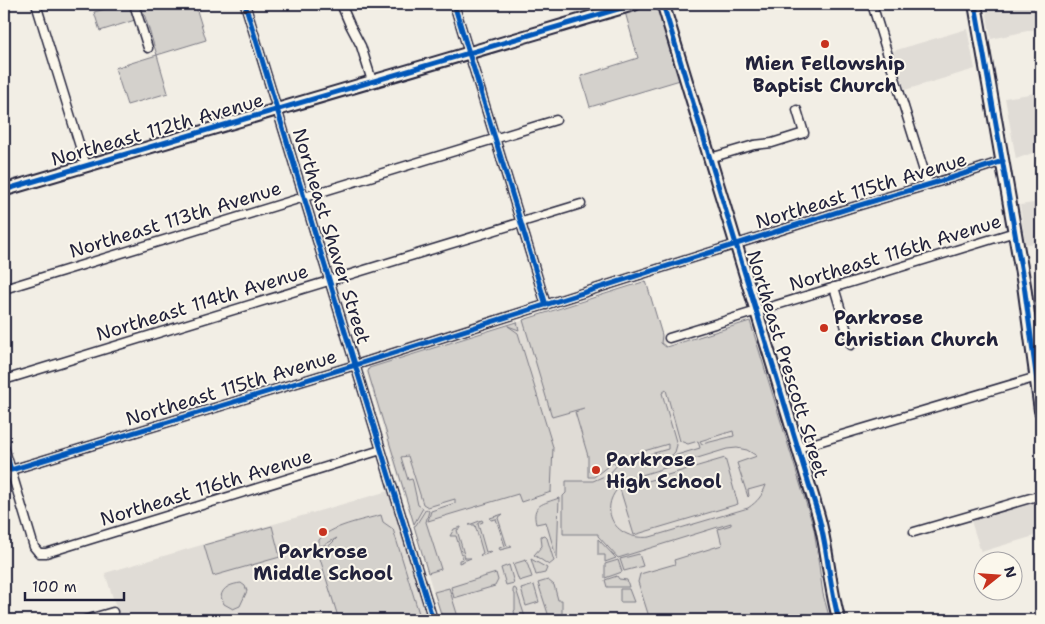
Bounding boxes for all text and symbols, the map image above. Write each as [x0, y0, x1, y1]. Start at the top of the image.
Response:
marker: Mien Fellowship Baptist Church [819, 38, 831, 50]
place label: Mien Fellowship Baptist Church [745, 51, 905, 98]
street label: Northeast 112th Avenue [48, 87, 266, 172]
street label: Northeast Shaver Street [287, 125, 376, 347]
street label: Northeast 115th Avenue [752, 146, 970, 235]
street label: Northeast 113th Avenue [66, 175, 284, 264]
street label: Northeast 116th Avenue [786, 208, 1004, 297]
street label: Northeast Prescott Street [741, 247, 834, 481]
street label: Northeast 114th Avenue [93, 258, 311, 347]
place label: Parkrose Christian Church [834, 305, 999, 352]
marker: Parkrose Christian Church [818, 322, 830, 334]
street label: Northeast 115th Avenue [122, 343, 340, 432]
street label: Northeast 116th Avenue [97, 443, 315, 532]
place label: Parkrose High School [606, 447, 722, 494]
marker: Parkrose High School [590, 464, 602, 476]
marker: Parkrose Middle School [317, 526, 329, 538]
place label: Parkrose Middle School [253, 539, 393, 586]
north arrow [972, 552, 1022, 602]
text: N [1000, 564, 1021, 580]
scale bar [25, 569, 124, 601]
text: 100 m [32, 577, 77, 597]

